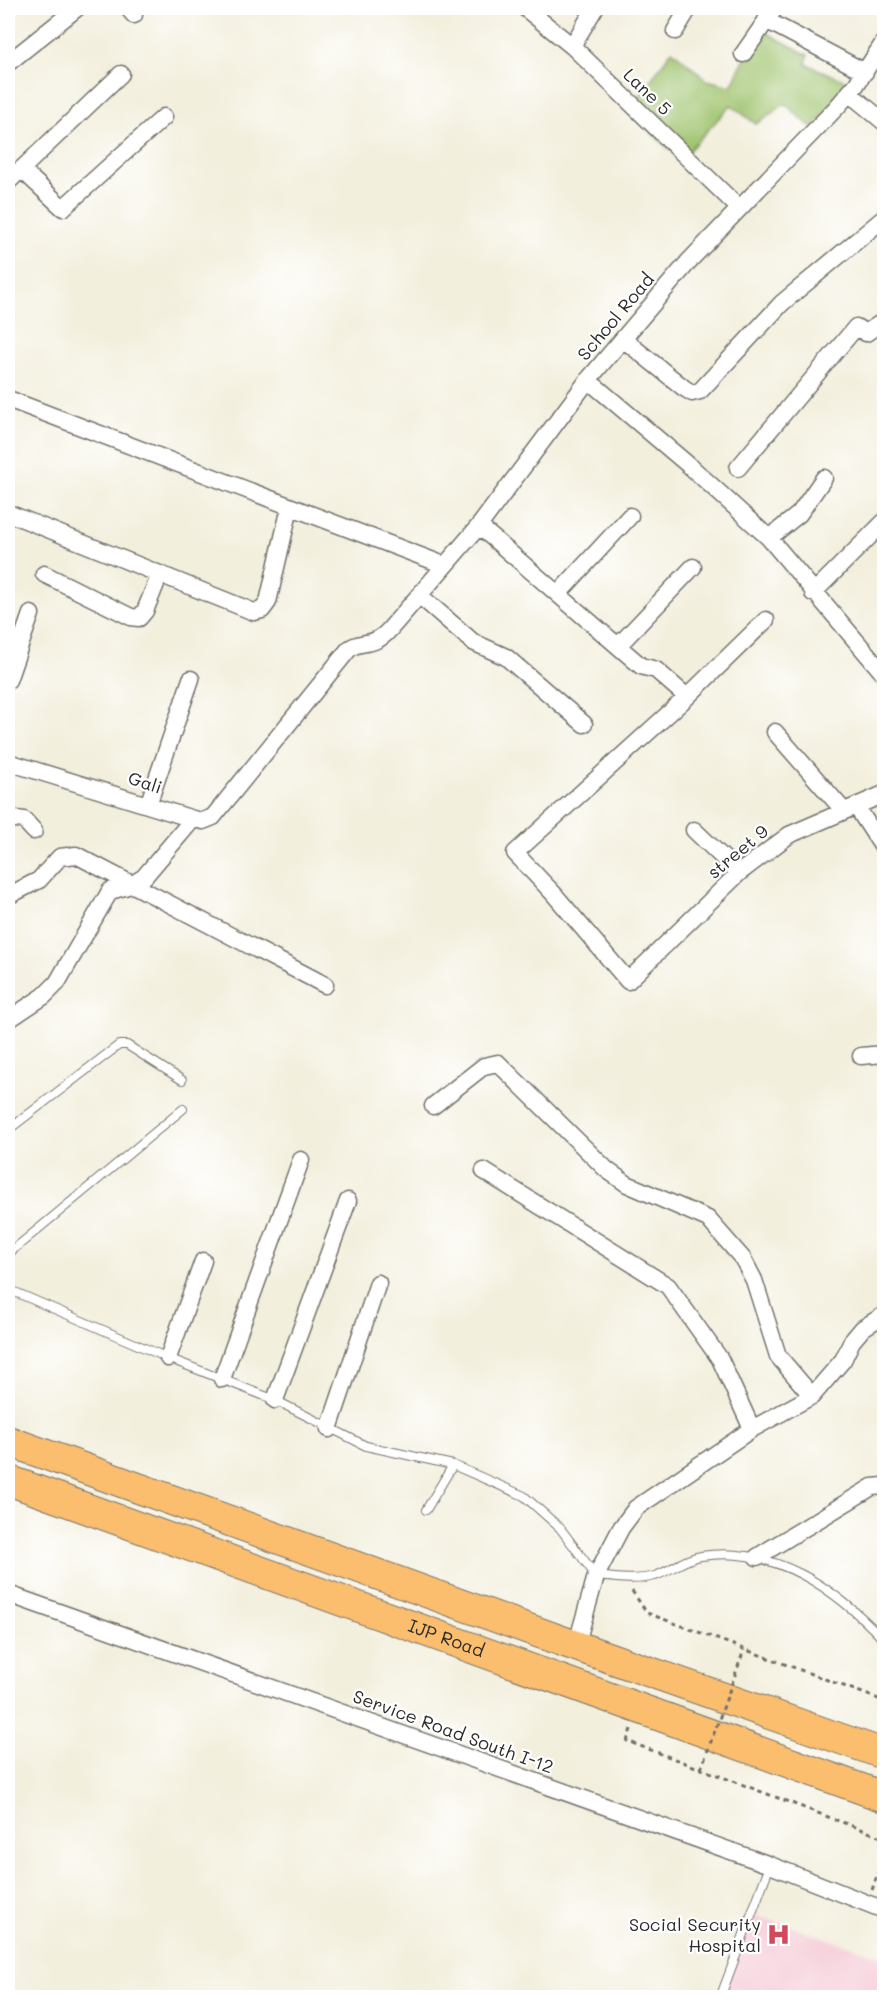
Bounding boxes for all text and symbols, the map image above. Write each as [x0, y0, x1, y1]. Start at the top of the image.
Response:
street label: Lane 5 [618, 62, 677, 120]
street label: School Road [572, 268, 659, 365]
street label: Gali [125, 765, 165, 799]
street label: street 9 [702, 819, 773, 884]
street label: IJP Road [405, 1613, 488, 1662]
street label: Service Road South I-12 [350, 1684, 557, 1778]
place label: Social Security Hospital [629, 1912, 761, 1957]
hospital icon: Social Security Hospital [766, 1922, 792, 1948]

